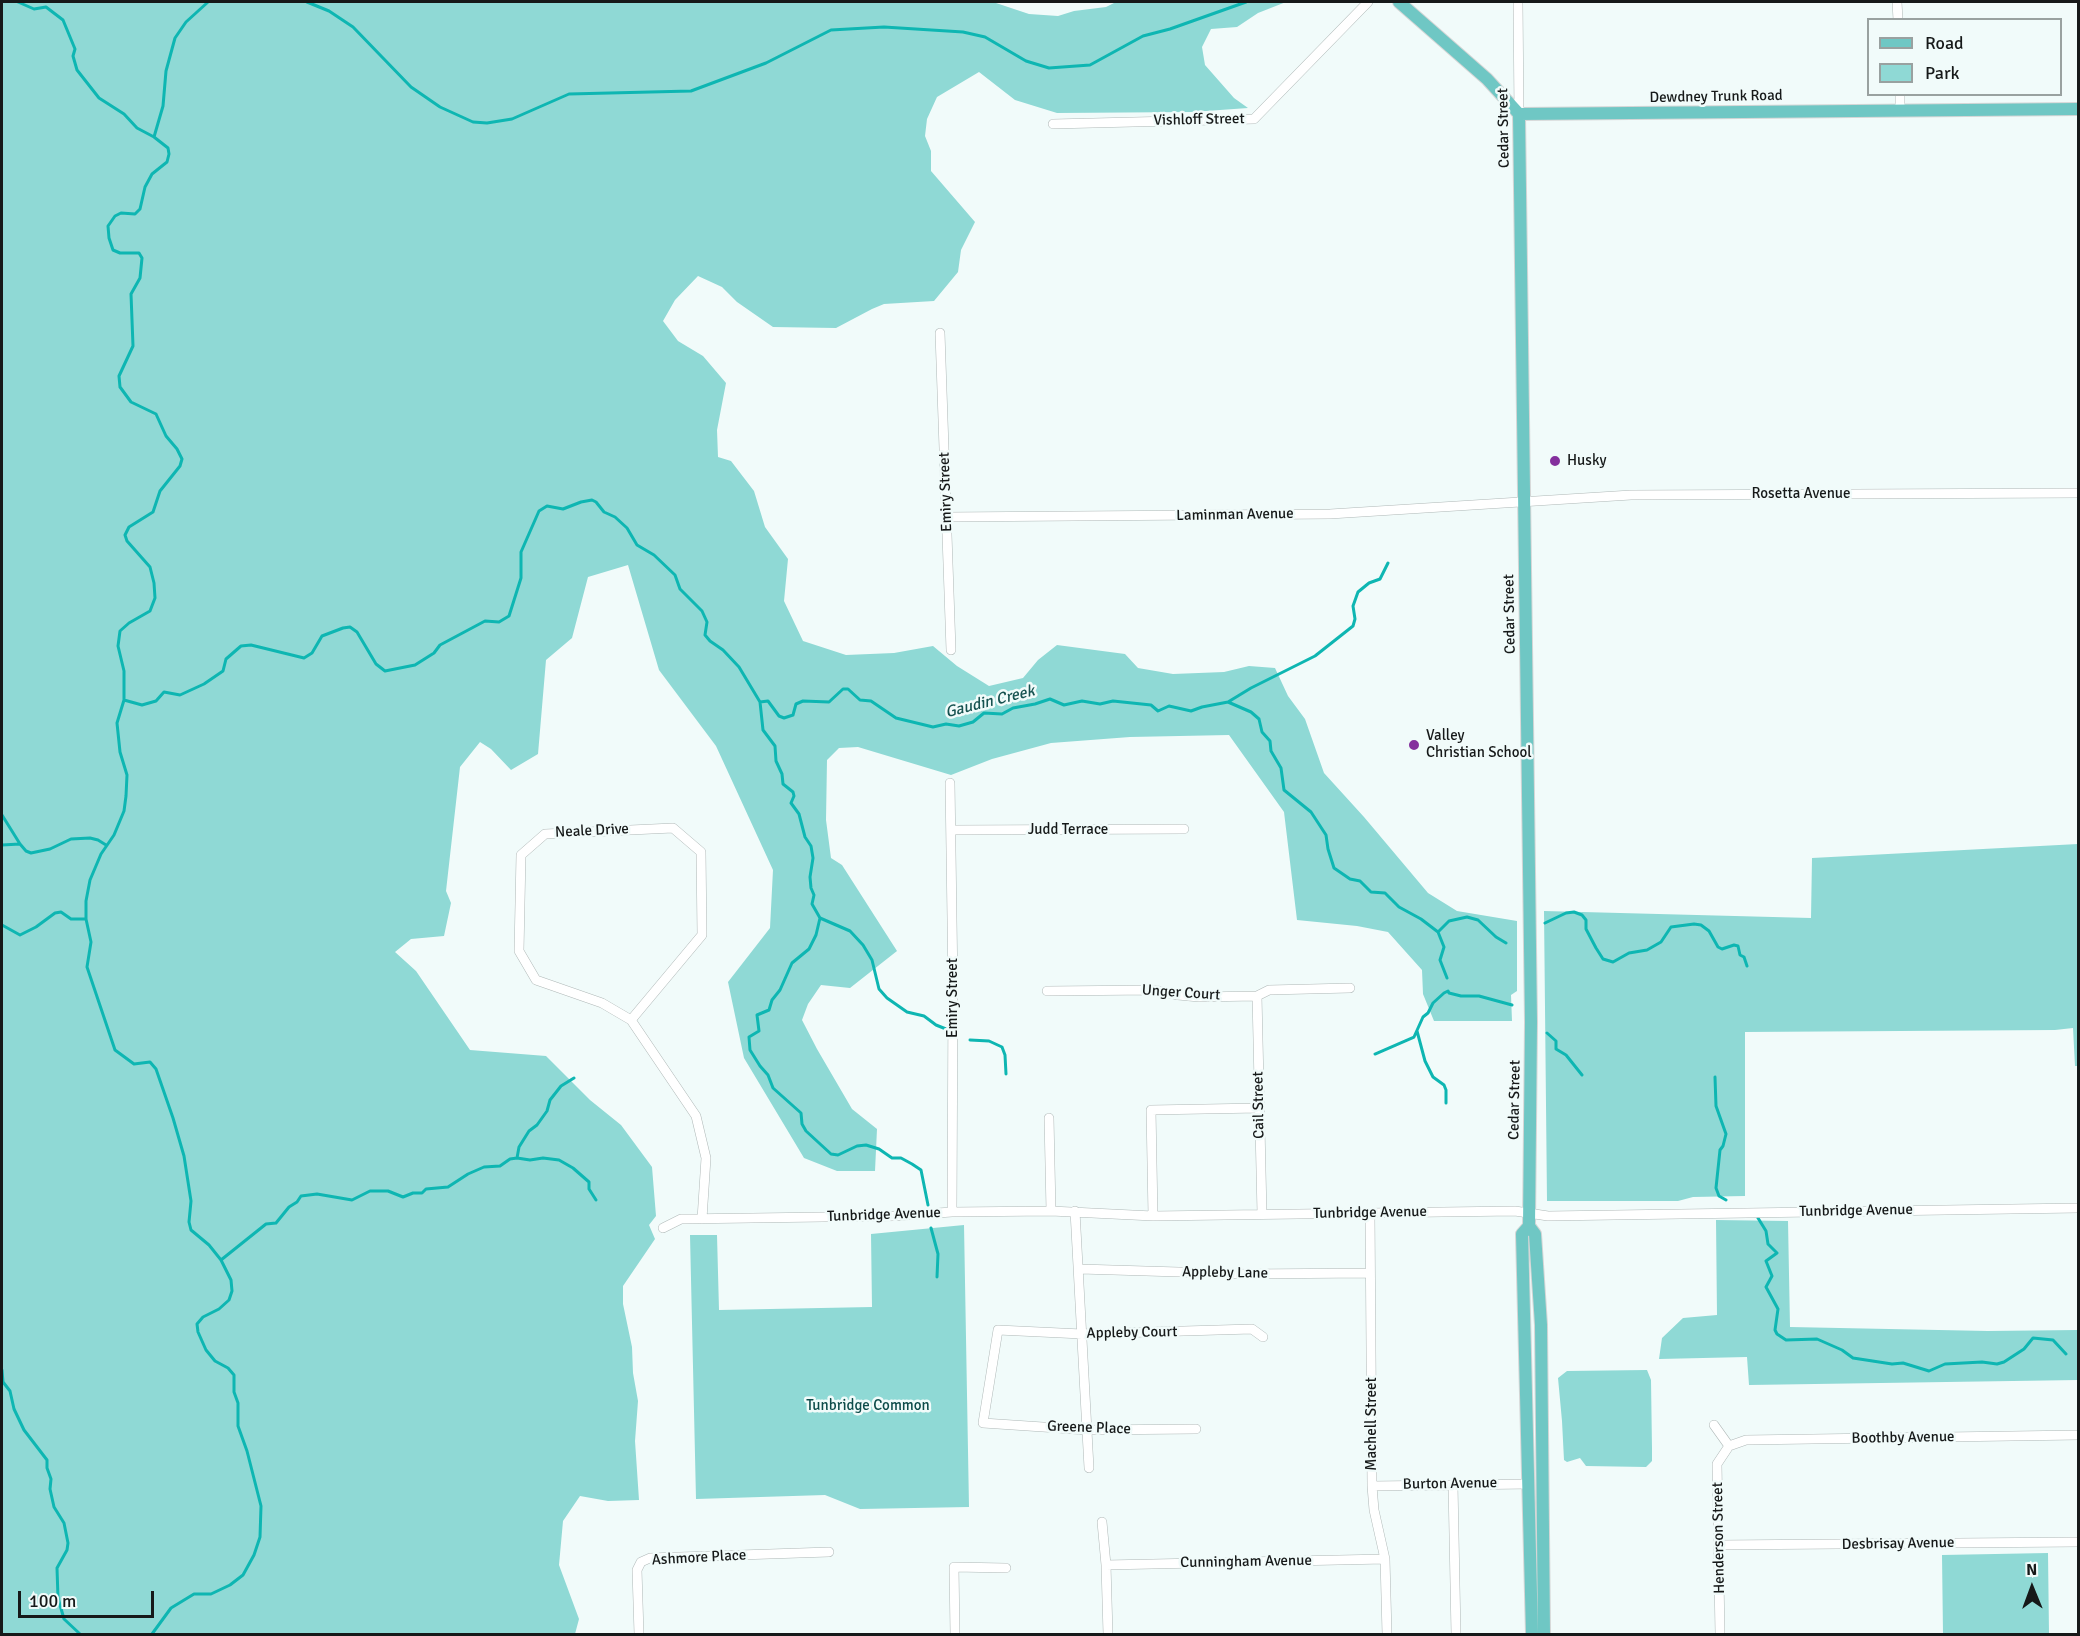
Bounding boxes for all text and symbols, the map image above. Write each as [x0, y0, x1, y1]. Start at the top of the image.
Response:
legend [1867, 18, 2062, 96]
text: Road [1925, 32, 1964, 54]
text: Park [1925, 62, 1960, 84]
street label: Dewdney Trunk Road [1649, 87, 1783, 107]
street label: Cedar Street [1494, 88, 1514, 168]
street label: Vishloff Street [1153, 110, 1245, 130]
street label: Emiry Street [936, 452, 956, 532]
place label: Husky [1567, 452, 1606, 470]
marker: Husky [1548, 454, 1562, 468]
street label: Rosetta Avenue [1751, 485, 1851, 503]
street label: Laminman Avenue [1176, 505, 1294, 525]
street label: Cedar Street [1500, 574, 1520, 654]
water label: Gaudin Creek [943, 682, 1037, 722]
place label: Valley Christian School [1426, 727, 1532, 762]
marker: Valley Christian School [1407, 738, 1421, 752]
street label: Neale Drive [555, 820, 629, 842]
street label: Judd Terrace [1028, 821, 1108, 839]
street label: Emiry Street [944, 958, 962, 1038]
street label: Unger Court [1141, 981, 1221, 1005]
street label: Cedar Street [1505, 1060, 1525, 1140]
street label: Cail Street [1249, 1071, 1269, 1139]
street label: Tunbridge Avenue [1799, 1201, 1913, 1221]
street label: Tunbridge Avenue [1313, 1203, 1427, 1223]
street label: Tunbridge Avenue [827, 1204, 941, 1226]
street label: Appleby Lane [1182, 1263, 1268, 1283]
street label: Appleby Court [1086, 1323, 1178, 1343]
street label: Machell Street [1363, 1377, 1381, 1471]
park label: Tunbridge Common [806, 1397, 930, 1415]
street label: Greene Place [1047, 1418, 1131, 1438]
street label: Boothby Avenue [1851, 1428, 1955, 1448]
street label: Burton Avenue [1403, 1474, 1497, 1494]
street label: Henderson Street [1709, 1482, 1729, 1594]
street label: Desbrisay Avenue [1841, 1534, 1955, 1554]
street label: Ashmore Place [651, 1547, 747, 1569]
street label: Cunningham Avenue [1180, 1552, 1312, 1572]
north arrow [2002, 1558, 2062, 1618]
text: N [2026, 1560, 2037, 1580]
scale bar [21, 1579, 158, 1617]
text: 100 m [29, 1590, 76, 1612]

